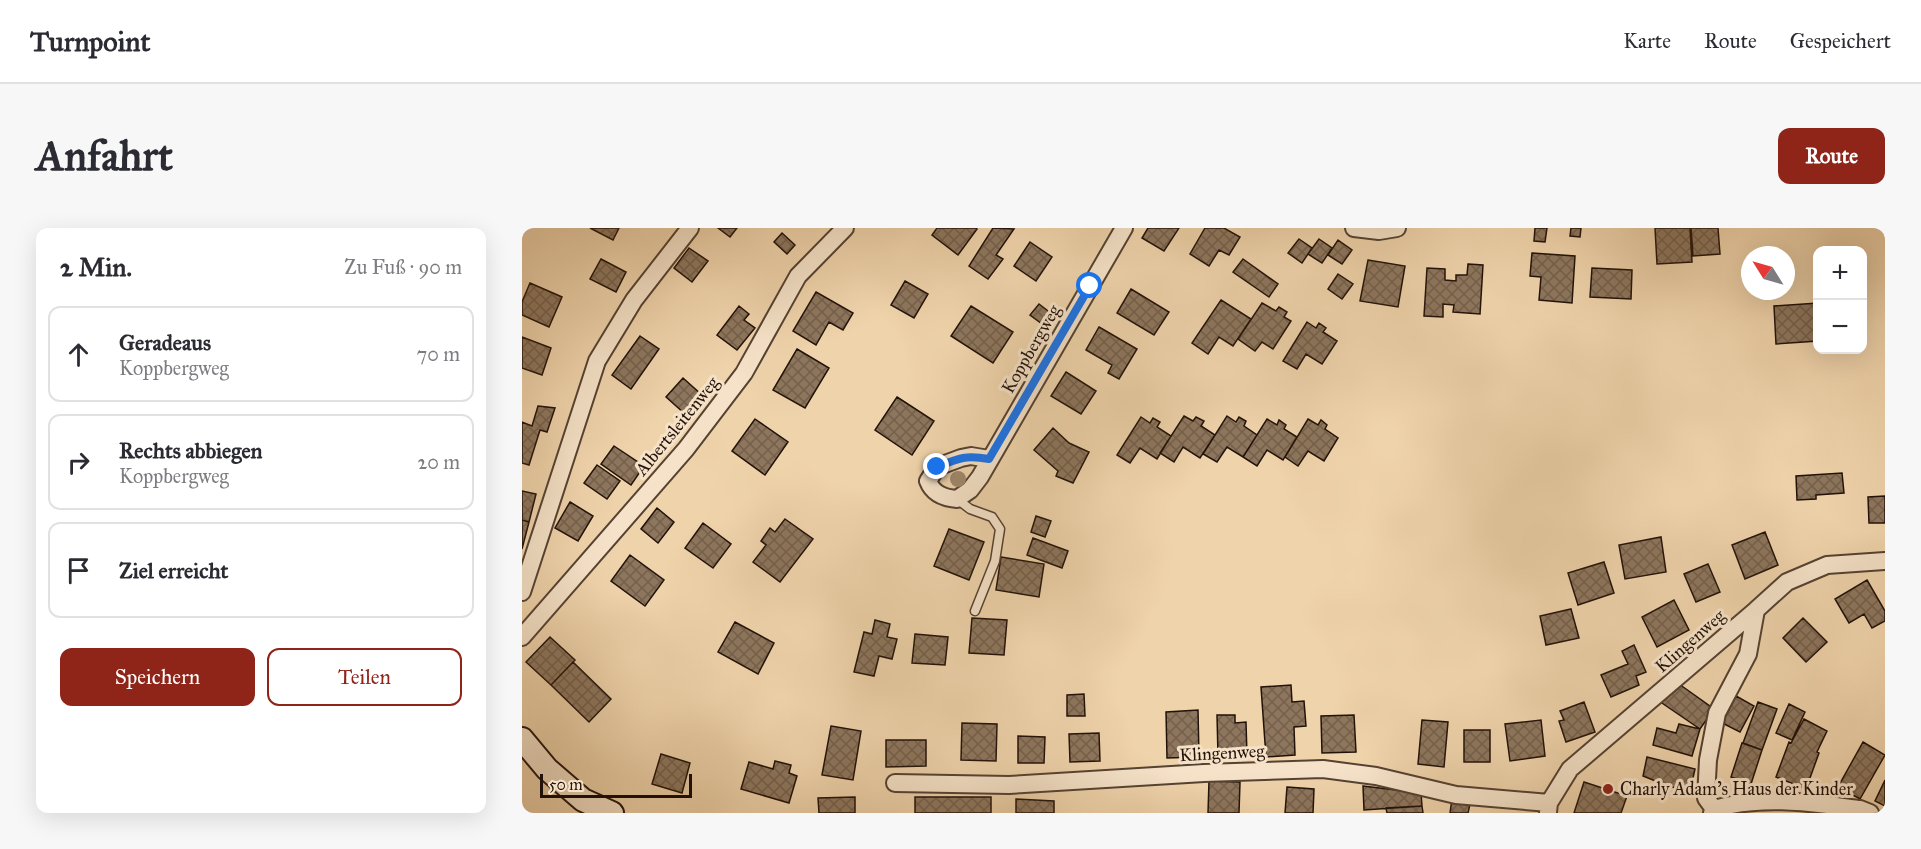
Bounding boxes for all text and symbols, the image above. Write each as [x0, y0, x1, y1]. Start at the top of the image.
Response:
text: Turnpoint [30, 24, 150, 59]
text: Karte [1623, 28, 1671, 54]
text: Route [1704, 28, 1757, 54]
text: Gespeichert [1790, 28, 1891, 54]
button: Route [1778, 128, 1885, 184]
text: Anfahrt [36, 130, 173, 182]
north arrow [1741, 246, 1795, 300]
map controls [1813, 246, 1867, 354]
button: + [1813, 246, 1867, 300]
text: 2 Min. [60, 251, 132, 283]
text: Zu Fuß · 90 m [344, 255, 462, 279]
route start [1076, 272, 1102, 298]
street label: Koppbergweg [997, 300, 1066, 398]
button: − [1813, 300, 1867, 354]
text: Geradeaus [119, 329, 211, 356]
icon: ahead [62, 338, 95, 371]
text: 70 m [417, 342, 460, 366]
text: Koppbergweg [119, 356, 229, 380]
street label: Albertsleitenweg [630, 372, 725, 481]
text: Rechts abbiegen [119, 437, 262, 464]
icon: right [62, 446, 95, 479]
text: 20 m [417, 450, 460, 474]
route end [923, 453, 949, 479]
text: Koppbergweg [119, 464, 229, 488]
icon: arrive [62, 554, 95, 587]
text: Ziel erreicht [119, 557, 228, 584]
street label: Klingenweg [1651, 604, 1731, 678]
button: Speichern [60, 648, 255, 706]
button: Teilen [267, 648, 462, 706]
street label: Klingenweg [1179, 740, 1266, 767]
scale bar [540, 771, 692, 798]
text: 50 m [549, 775, 583, 794]
place label: Charly Adam's Haus der Kinder [1620, 778, 1853, 800]
marker: Charly Adam's Haus der Kinder [1601, 782, 1615, 796]

